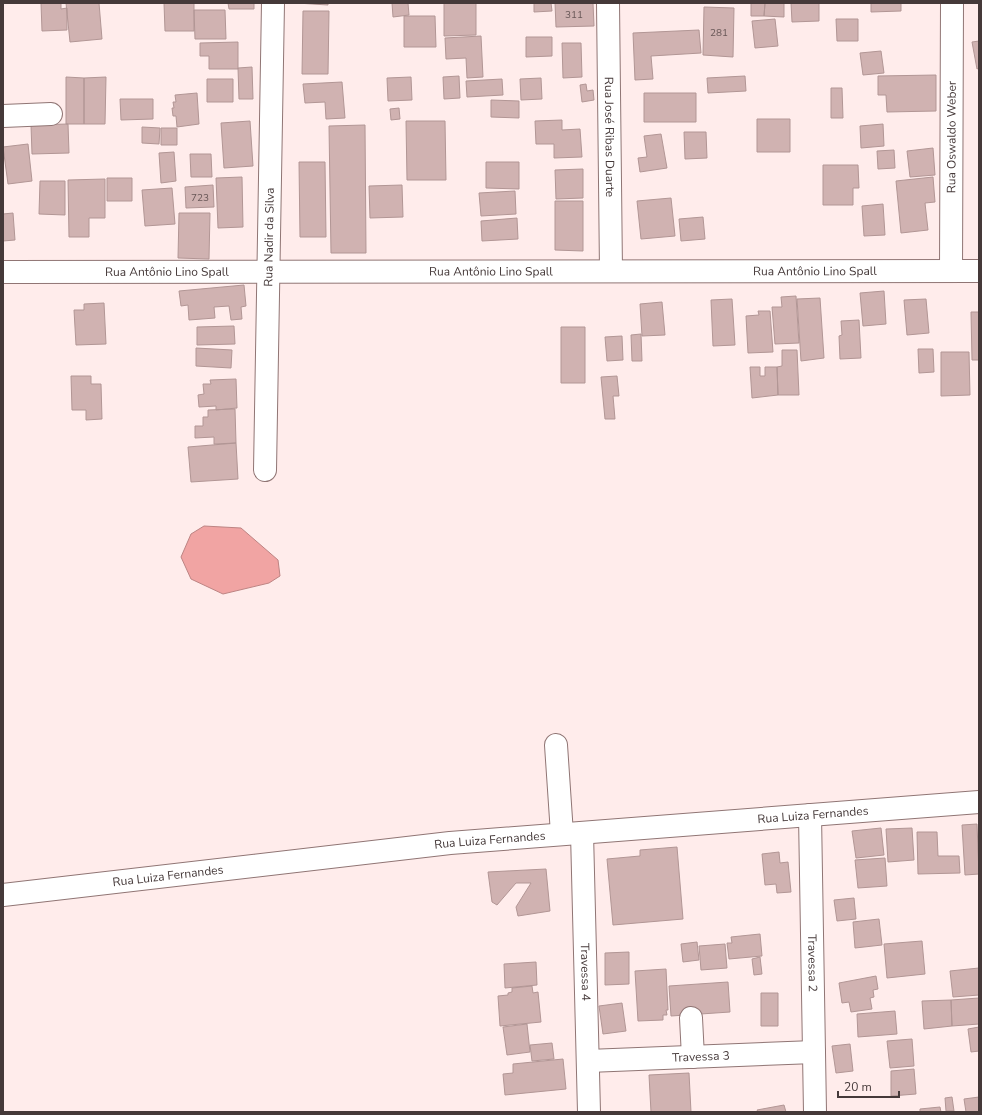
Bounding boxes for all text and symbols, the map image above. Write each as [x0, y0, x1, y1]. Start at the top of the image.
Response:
house number: 311 [565, 8, 583, 22]
house number: 281 [710, 26, 728, 40]
street label: Rua José Ribas Duarte [601, 77, 618, 197]
street label: Rua Oswaldo Weber [943, 80, 960, 193]
street label: Rua Nadir da Silva [260, 187, 278, 287]
house number: 723 [191, 191, 209, 205]
street label: Rua Antônio Lino Spall [429, 263, 553, 280]
street label: Rua Antônio Lino Spall [753, 263, 877, 279]
street label: Rua Antônio Lino Spall [105, 264, 229, 280]
street label: Rua Luiza Fernandes [757, 803, 869, 827]
street label: Rua Luiza Fernandes [433, 828, 546, 853]
street label: Rua Luiza Fernandes [112, 861, 224, 890]
street label: Travessa 2 [804, 934, 821, 992]
street label: Travessa 4 [577, 943, 594, 1001]
street label: Travessa 3 [672, 1047, 730, 1066]
scale bar [838, 1073, 899, 1099]
text: 20 m [844, 1079, 872, 1095]

